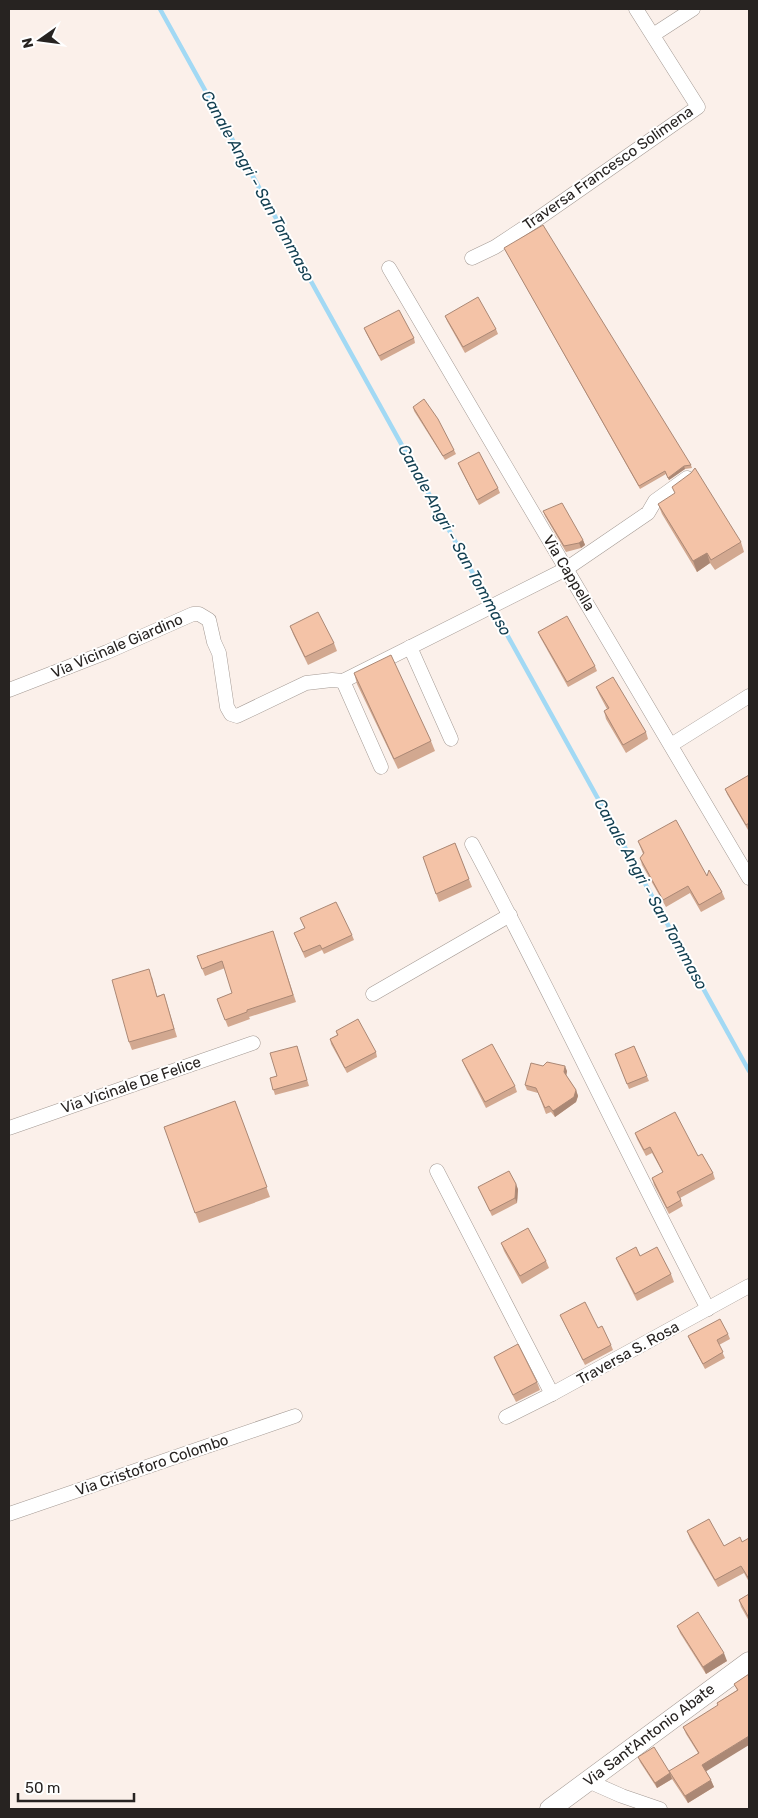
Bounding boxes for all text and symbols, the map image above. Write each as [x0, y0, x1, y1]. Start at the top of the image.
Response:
north arrow [15, 15, 65, 65]
text: N [18, 36, 37, 50]
water label: Canale Angri - San Tommaso [197, 87, 319, 285]
street label: Traversa Francesco Solimena [519, 102, 697, 234]
water label: Canale Angri - San Tommaso [394, 441, 516, 639]
street label: Via Cappella [539, 532, 599, 614]
street label: Via Vicinale Giardino [48, 610, 186, 682]
water label: Canale Angri - San Tommaso [590, 795, 712, 993]
street label: Via Vicinale De Felice [59, 1053, 203, 1117]
street label: Traversa S. Rosa [574, 1318, 682, 1388]
street label: Via Cristoforo Colombo [73, 1430, 231, 1500]
street label: Via Sant'Antonio Abate [580, 1680, 718, 1790]
scale bar [18, 1770, 134, 1802]
text: 50 m [25, 1779, 60, 1797]

